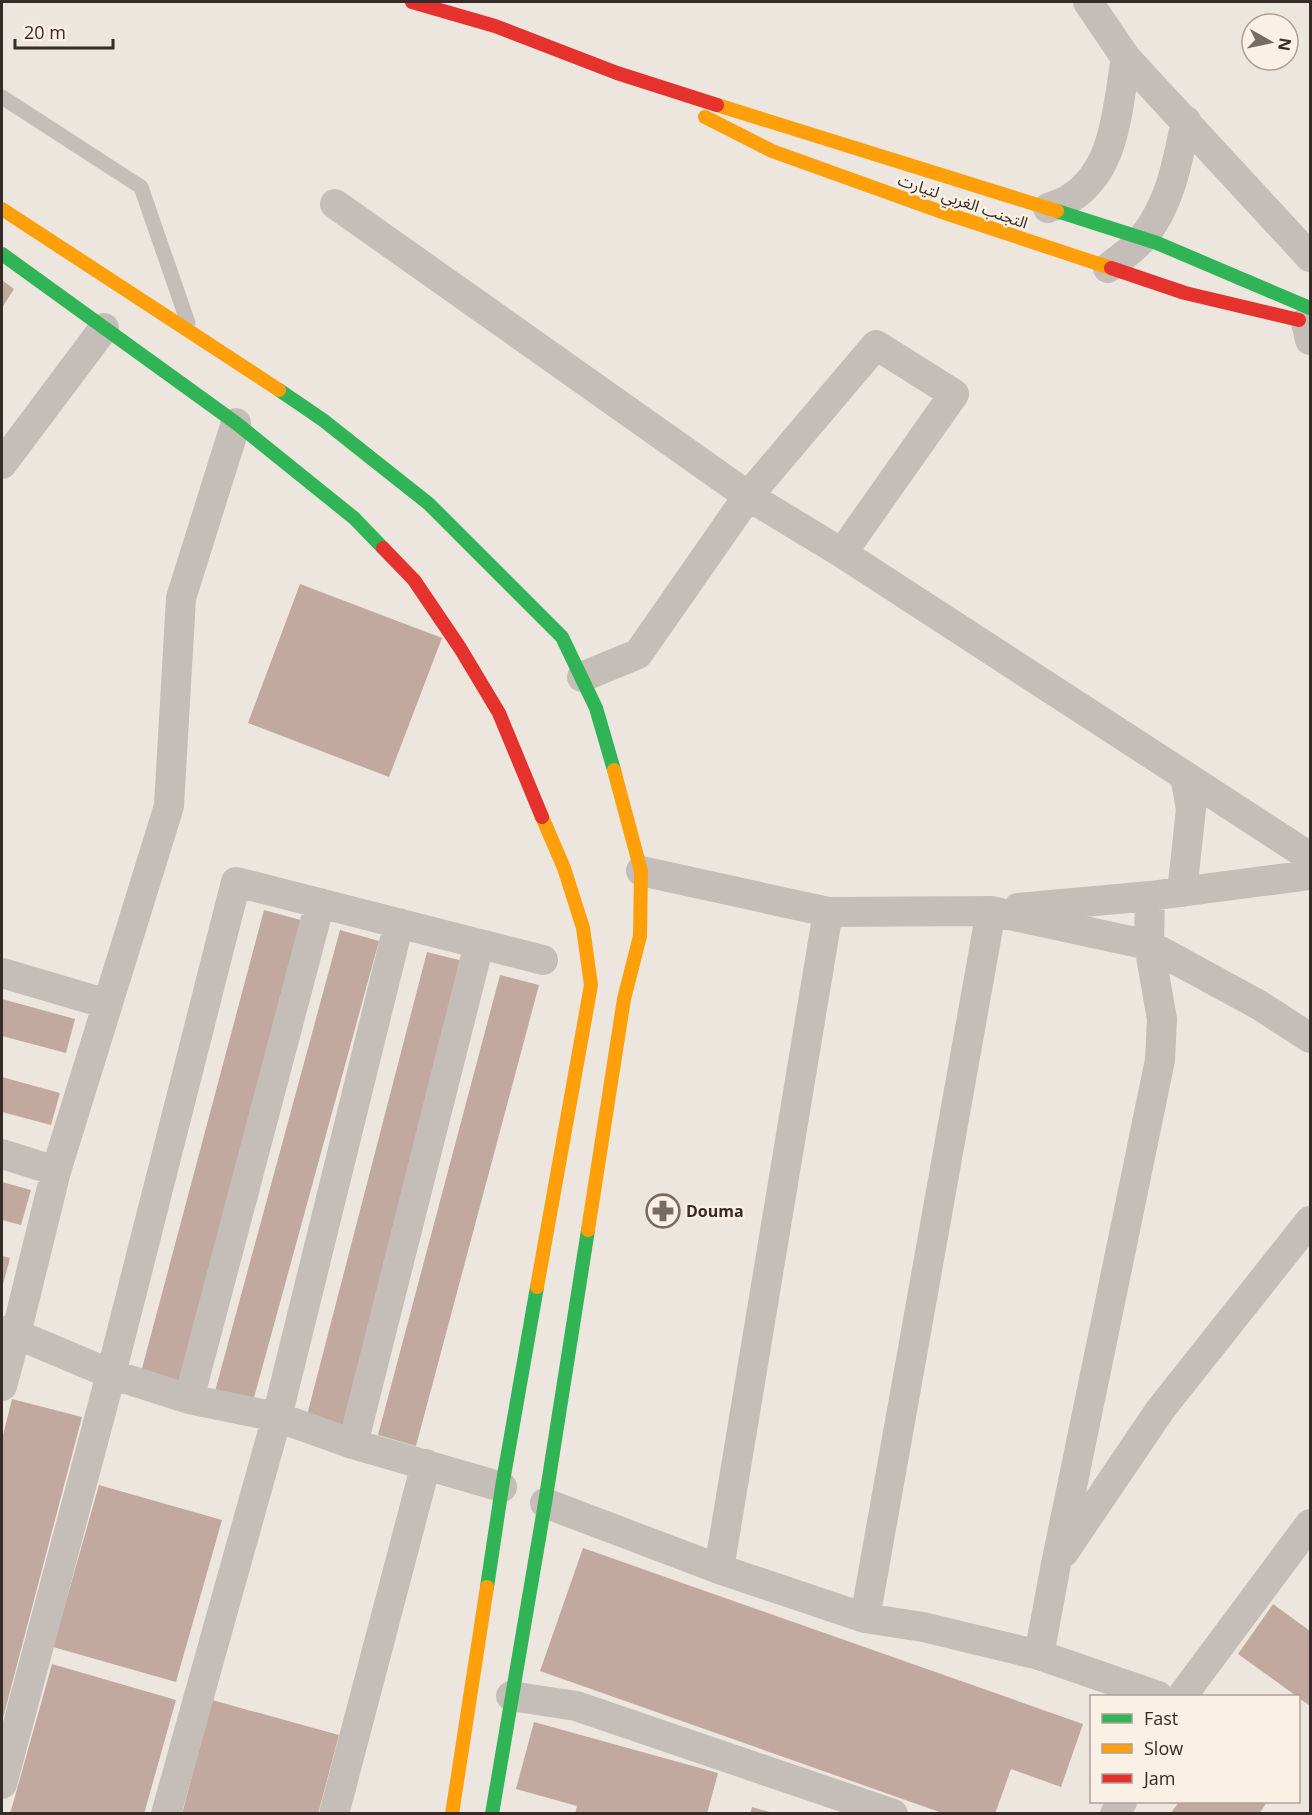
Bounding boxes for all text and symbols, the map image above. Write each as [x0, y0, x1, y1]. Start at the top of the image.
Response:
scale bar [15, 12, 112, 50]
north arrow [1240, 12, 1300, 72]
text: 20 m [24, 20, 66, 44]
text: N [1273, 36, 1297, 52]
street label: التجنب الغربي لتيارت [894, 168, 1031, 235]
pharmacy icon: Douma [645, 1193, 681, 1229]
place label: Douma [686, 1200, 744, 1222]
legend [1090, 1695, 1300, 1803]
text: Fast [1144, 1706, 1178, 1730]
text: Slow [1144, 1736, 1183, 1760]
text: Jam [1142, 1766, 1176, 1790]

